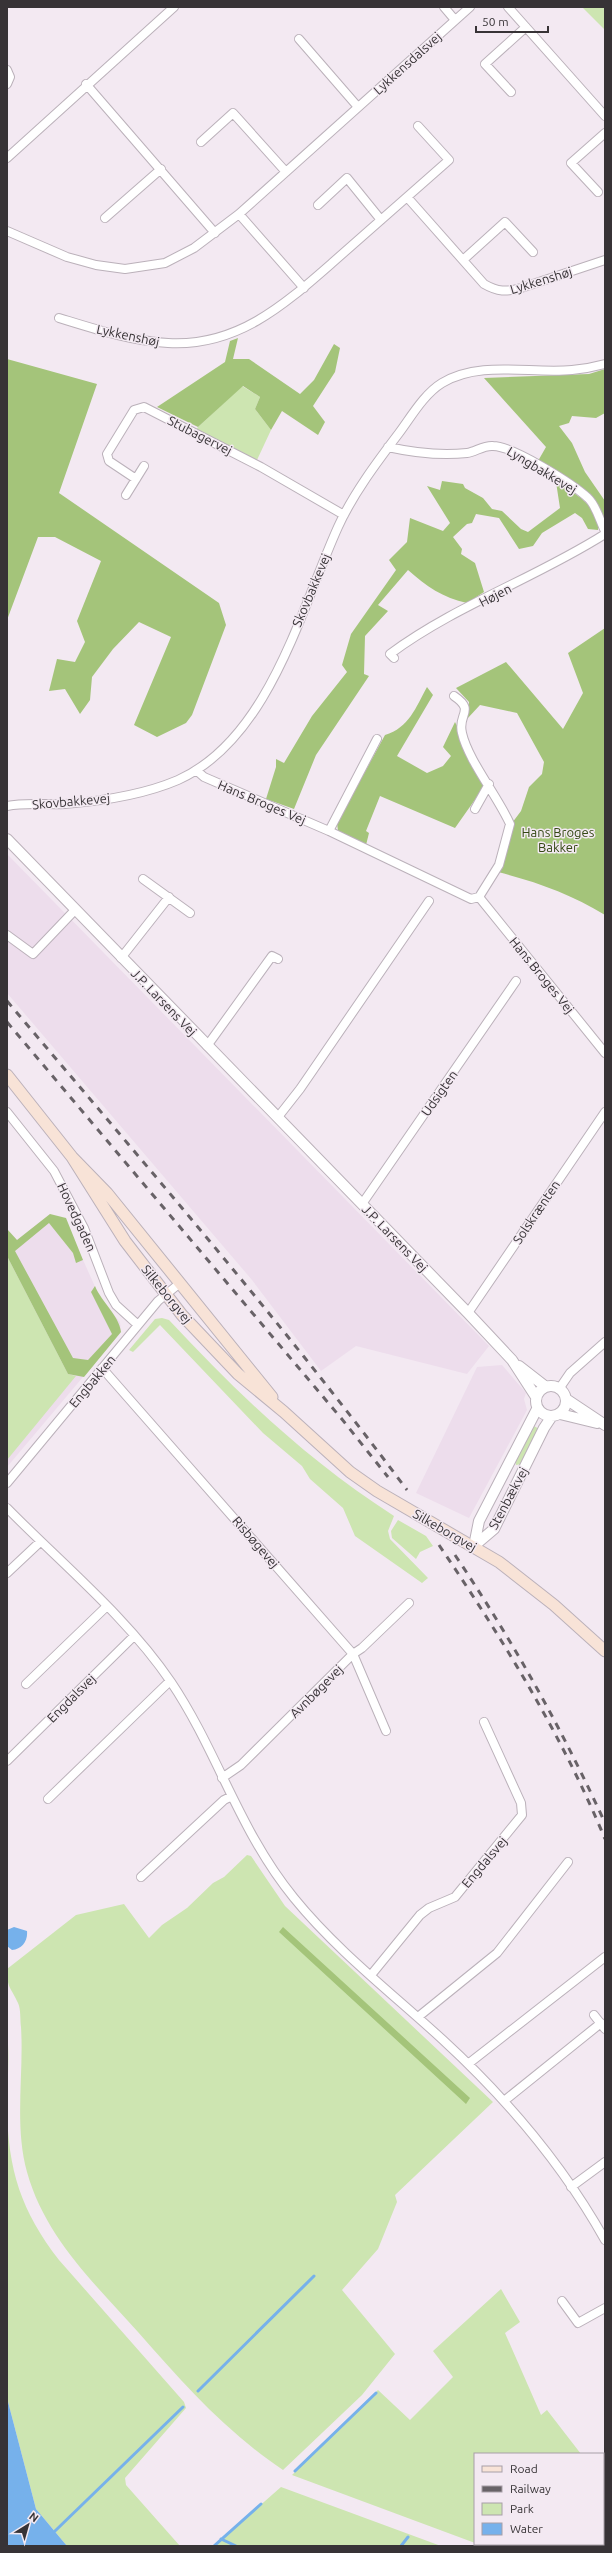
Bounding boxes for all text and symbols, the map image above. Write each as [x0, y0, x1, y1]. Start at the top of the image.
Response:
scale bar [476, 8, 548, 34]
text: 50 m [482, 15, 509, 28]
street label: Lykkensdalsvej [370, 29, 444, 97]
street label: Lykkenshøj [508, 264, 574, 296]
street label: Lykkenshøj [95, 321, 161, 349]
street label: Stubagervej [166, 413, 234, 457]
street label: Lyngbakkevej [505, 444, 579, 496]
street label: Skovbakkevej [289, 551, 333, 629]
street label: Højen [476, 581, 514, 609]
street label: Hans Broges Vej [216, 777, 308, 827]
street label: Skovbakkevej [31, 791, 111, 811]
park label: Hans Broges Bakker [522, 825, 595, 854]
street label: Hans Broges Vej [507, 934, 577, 1016]
street label: J.P. Larsens Vej [128, 966, 200, 1038]
street label: Udsigten [418, 1068, 460, 1118]
street label: Solskrænten [510, 1178, 562, 1246]
street label: Hovedgaden [55, 1180, 99, 1254]
street label: J.P. Larsens Vej [359, 1202, 431, 1274]
street label: Silkeborgvej [139, 1262, 195, 1326]
street label: Engbakken [66, 1352, 118, 1410]
street label: Stenbækvej [486, 1464, 530, 1532]
street label: Silkeborgvej [411, 1506, 479, 1554]
street label: Risbøgevej [230, 1513, 282, 1571]
street label: Avnbøgevej [287, 1662, 345, 1720]
street label: Engdalsvej [44, 1671, 98, 1725]
street label: Engdalsvej [459, 1834, 509, 1890]
legend [474, 2453, 604, 2545]
text: Road [510, 2462, 538, 2475]
text: Railway [510, 2482, 551, 2495]
text: Park [510, 2502, 534, 2515]
north arrow [8, 2505, 48, 2545]
text: N [27, 2510, 41, 2524]
text: Water [510, 2522, 543, 2535]

